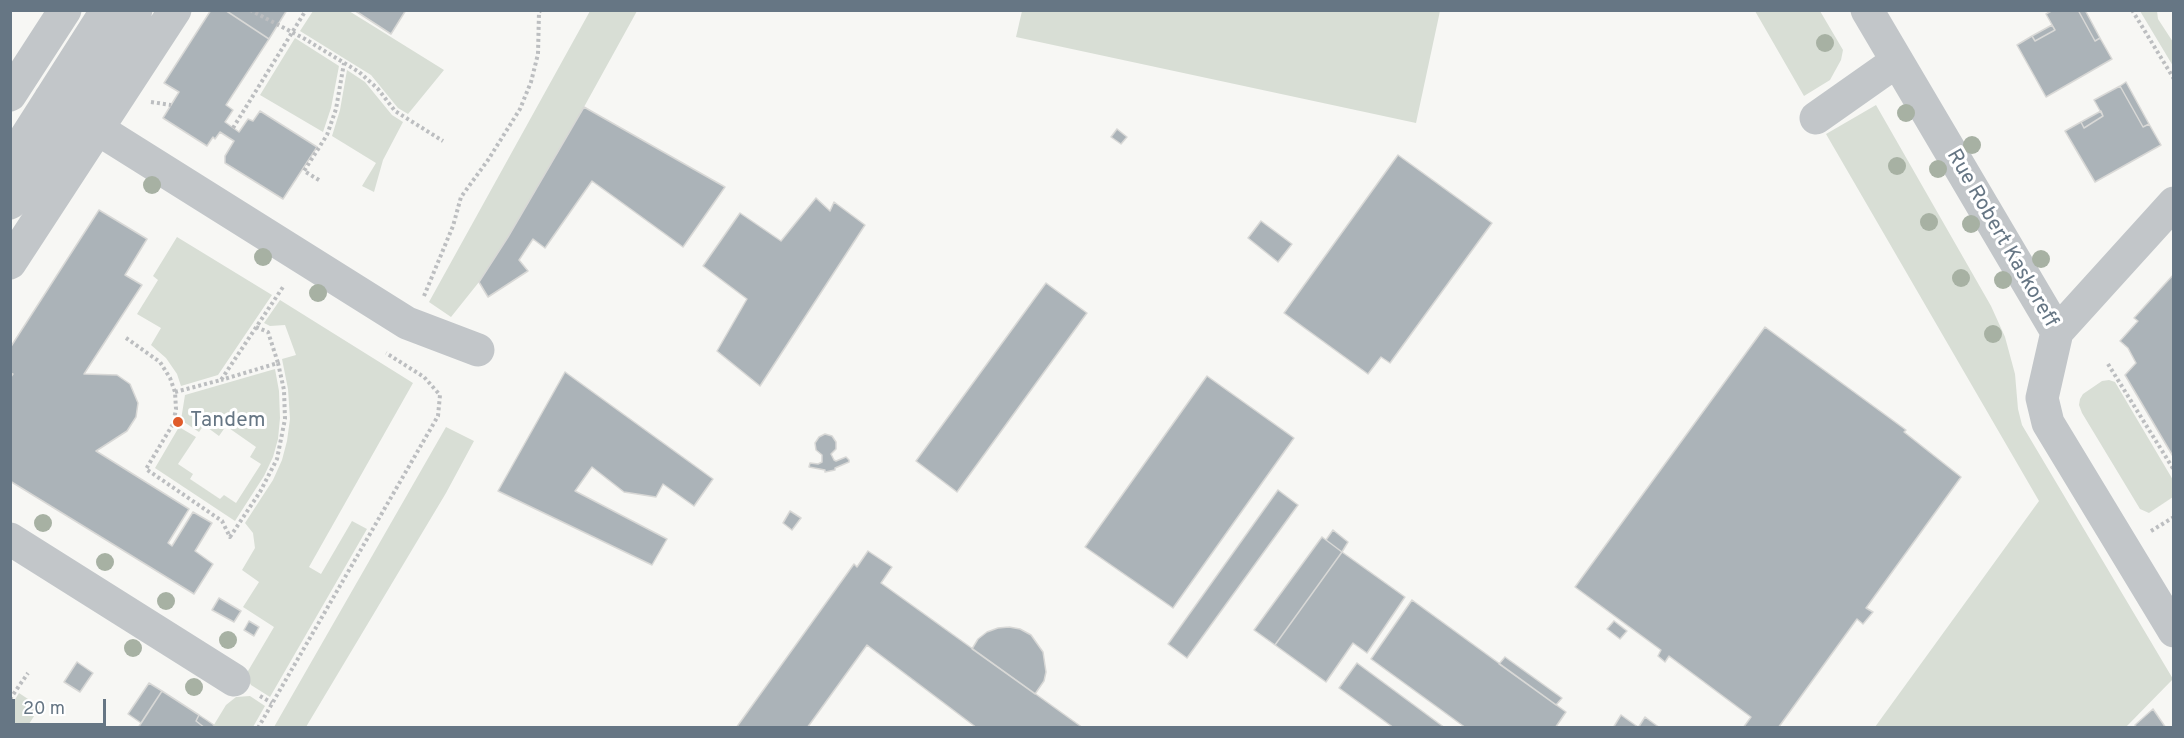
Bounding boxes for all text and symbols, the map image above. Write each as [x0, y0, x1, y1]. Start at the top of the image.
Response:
street label: Rue Robert Kaskoreff [1940, 145, 2062, 333]
place label: Tandem [190, 409, 265, 435]
marker: Tandem [171, 415, 185, 429]
scale bar [15, 687, 110, 725]
text: 20 m [23, 698, 65, 721]

